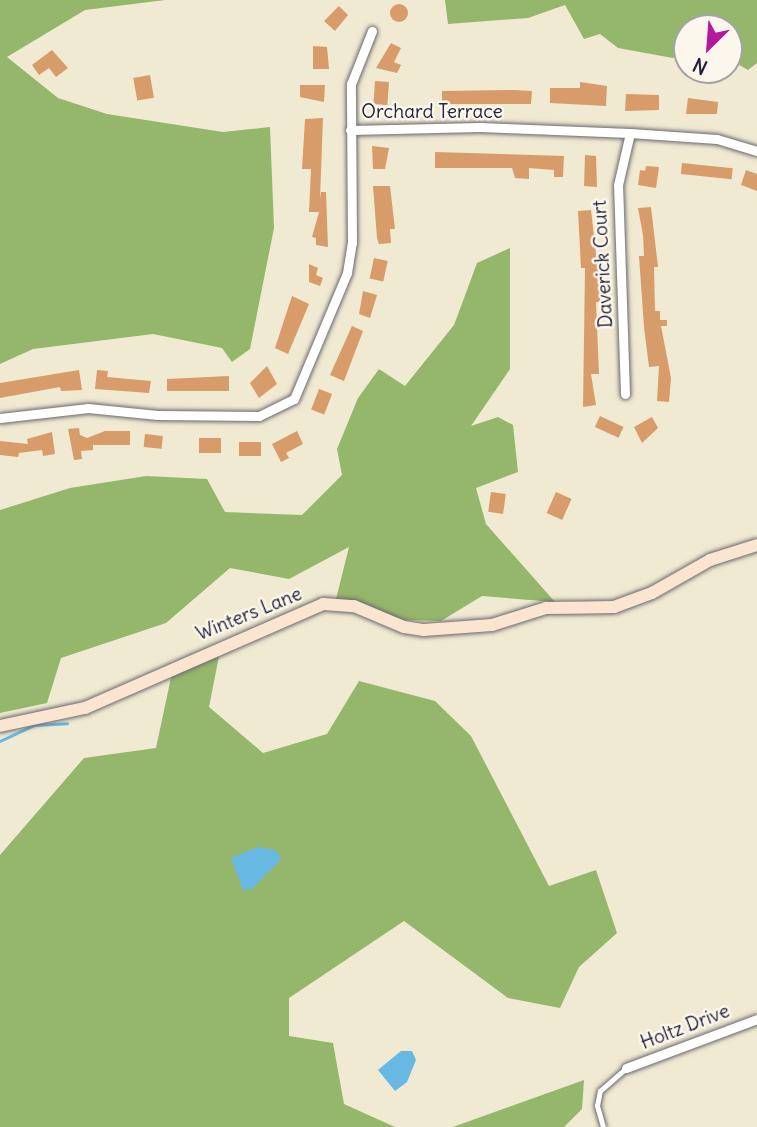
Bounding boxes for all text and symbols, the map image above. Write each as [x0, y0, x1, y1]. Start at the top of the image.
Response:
north arrow [673, 14, 743, 84]
text: N [689, 53, 711, 80]
street label: Orchard Terrace [361, 101, 503, 123]
street label: Daverick Court [588, 200, 618, 328]
street label: Winters Lane [193, 582, 305, 646]
street label: Holtz Drive [637, 1000, 733, 1054]

